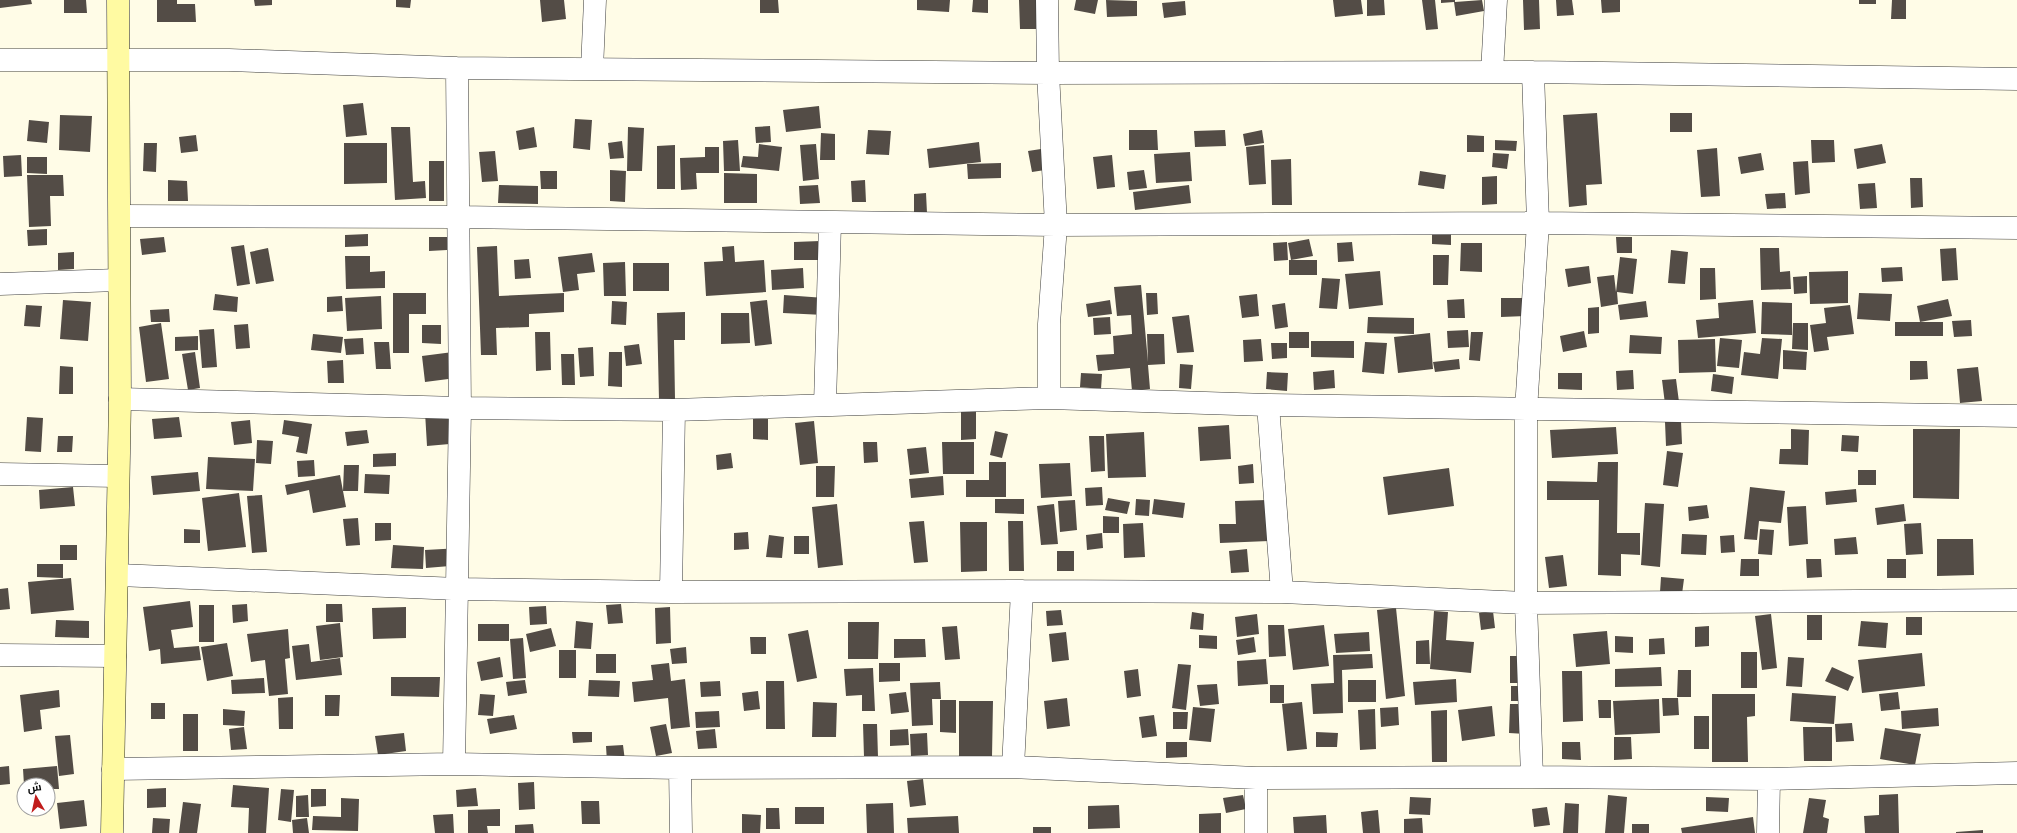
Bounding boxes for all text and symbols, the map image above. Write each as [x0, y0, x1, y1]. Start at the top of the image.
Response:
north arrow [16, 777, 56, 817]
text: ش [27, 780, 43, 795]

